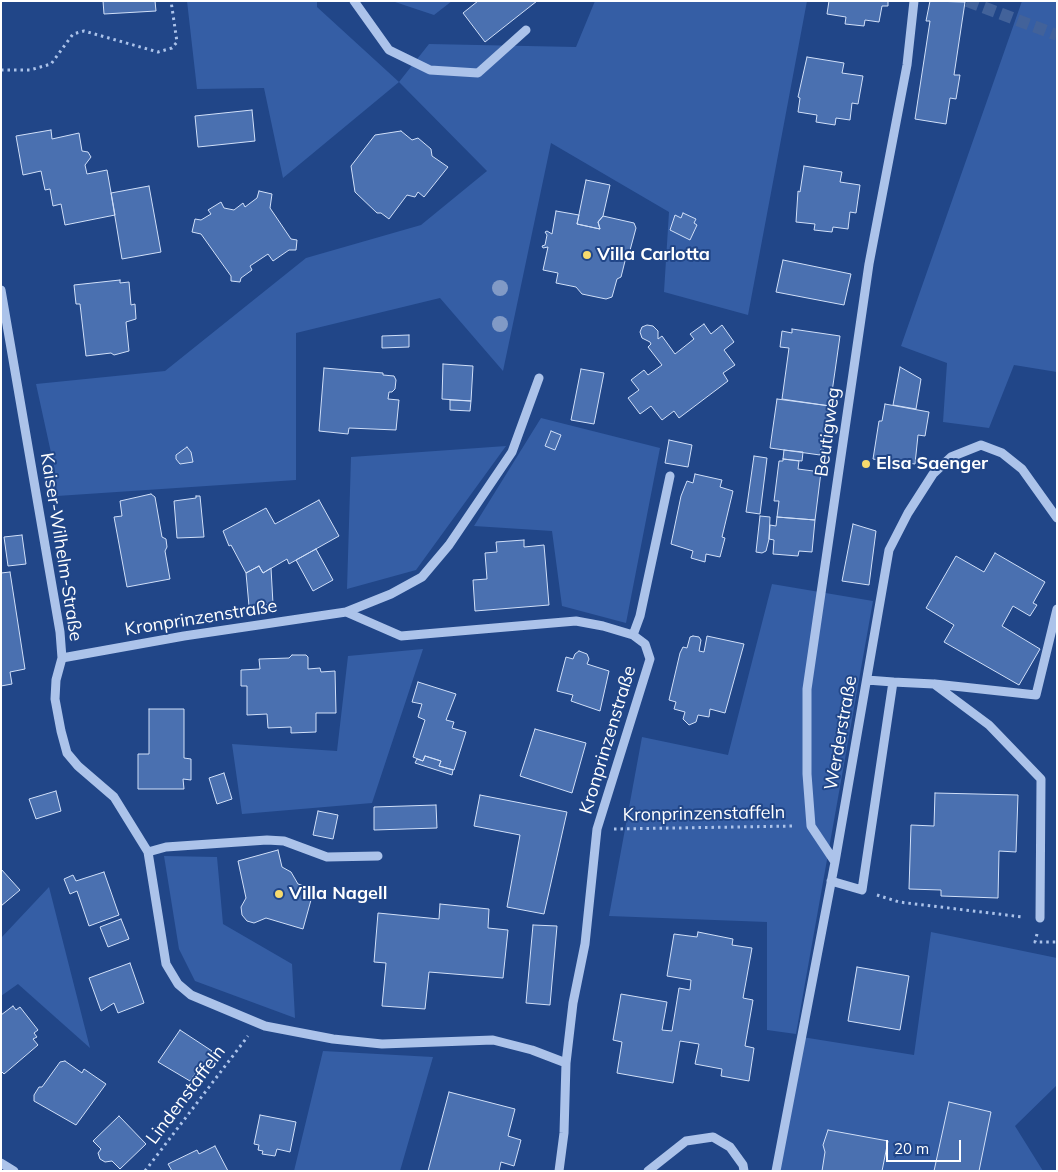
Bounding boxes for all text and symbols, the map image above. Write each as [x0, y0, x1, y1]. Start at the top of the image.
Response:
place label: Villa Carlotta [597, 244, 710, 266]
marker: Villa Carlotta [581, 249, 593, 261]
street label: Beutigweg [811, 386, 845, 478]
street label: Kaiser-Wilhelm-Straße [35, 451, 87, 643]
place label: Elsa Saenger [876, 453, 988, 475]
marker: Elsa Saenger [860, 458, 872, 470]
street label: Kronprinzenstraße [123, 595, 279, 641]
street label: Kronprinzenstraße [575, 663, 641, 817]
street label: Werderstraße [820, 674, 862, 792]
street label: Kronprinzenstaffeln [623, 802, 785, 826]
place label: Villa Nagell [289, 883, 387, 905]
marker: Villa Nagell [273, 888, 285, 900]
street label: Lindenstaffeln [142, 1041, 230, 1149]
scale bar [888, 1130, 963, 1162]
text: 20 m [894, 1139, 929, 1158]

